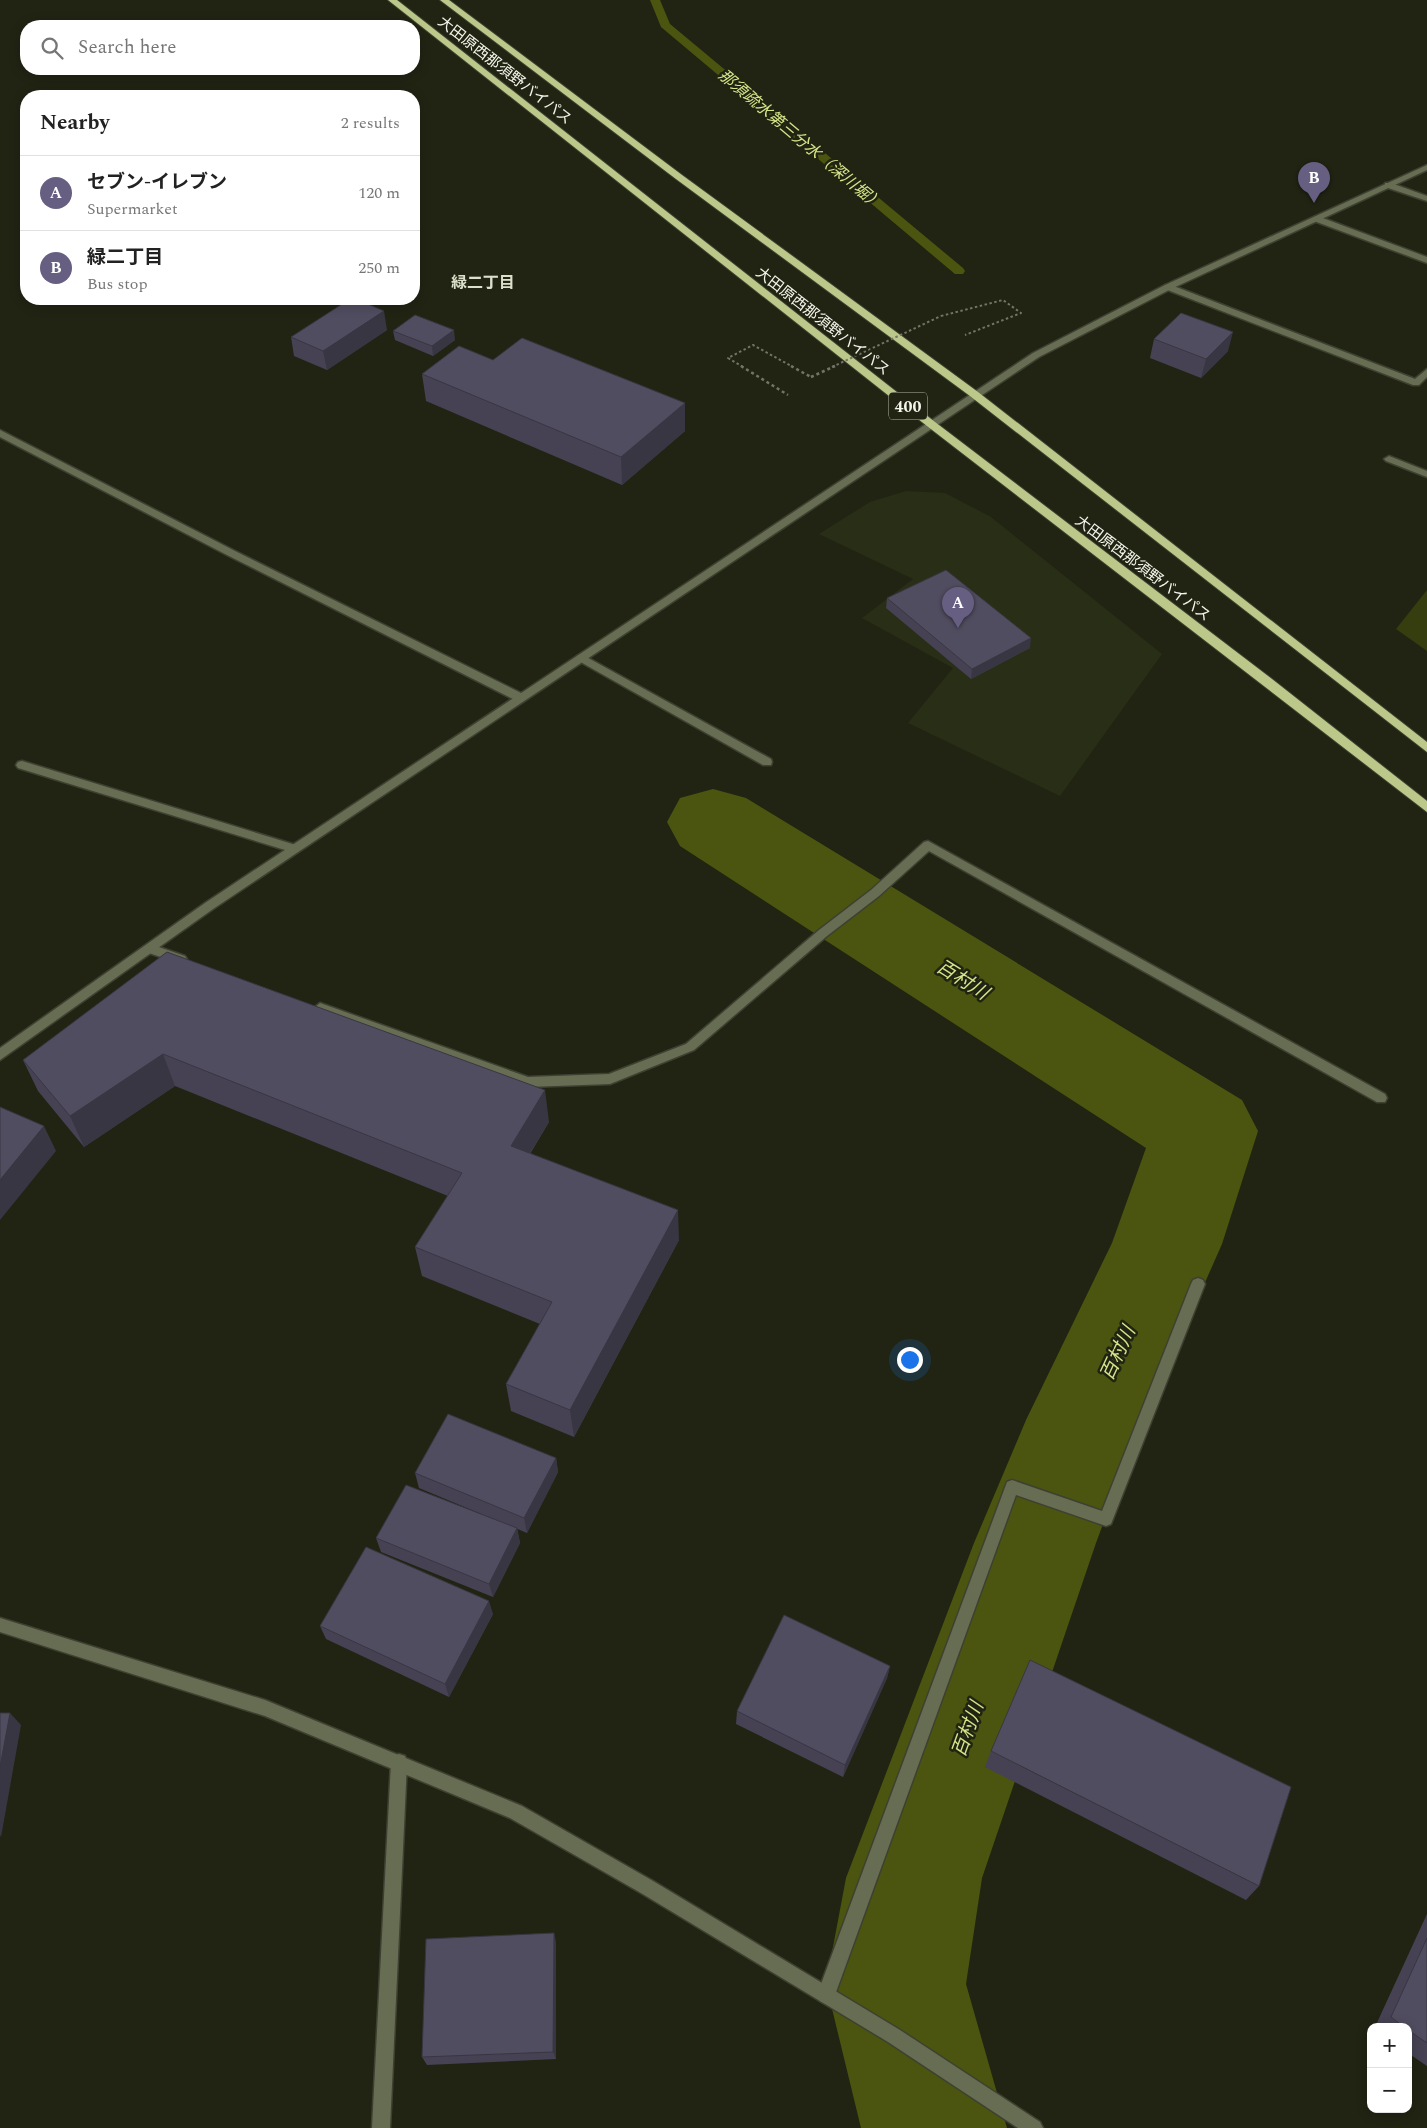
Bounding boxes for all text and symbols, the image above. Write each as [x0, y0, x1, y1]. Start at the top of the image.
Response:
street label: 大田原西那須野バイパス [433, 11, 577, 130]
search box [20, 20, 420, 75]
text: Search here [78, 33, 177, 62]
icon: search [38, 34, 66, 62]
water label: 那須疏水第三分水（深川堀） [713, 64, 888, 216]
text: Nearby [40, 107, 110, 139]
text: 2 results [341, 111, 400, 135]
pin: B [1298, 162, 1330, 203]
text: セブン-イレブン [87, 168, 227, 197]
text: A [50, 181, 62, 205]
text: 120 m [358, 181, 400, 205]
text: Supermarket [87, 197, 178, 221]
text: 緑二丁目 [87, 243, 163, 272]
text: B [50, 256, 62, 280]
text: 250 m [358, 256, 400, 280]
street label: 大田原西那須野バイパス [751, 262, 895, 381]
district label: 緑二丁目 [451, 271, 515, 295]
text: Bus stop [87, 272, 148, 296]
road number: 400 [889, 392, 927, 420]
street label: 大田原西那須野バイパス [1070, 510, 1215, 627]
pin: A [942, 587, 974, 628]
water label: 百村川 [930, 953, 996, 1009]
water label: 百村川 [1093, 1320, 1144, 1386]
your location [897, 1347, 923, 1373]
water label: 百村川 [945, 1696, 992, 1761]
map controls [1367, 2023, 1412, 2113]
button: + [1367, 2023, 1412, 2068]
button: − [1367, 2068, 1412, 2113]

